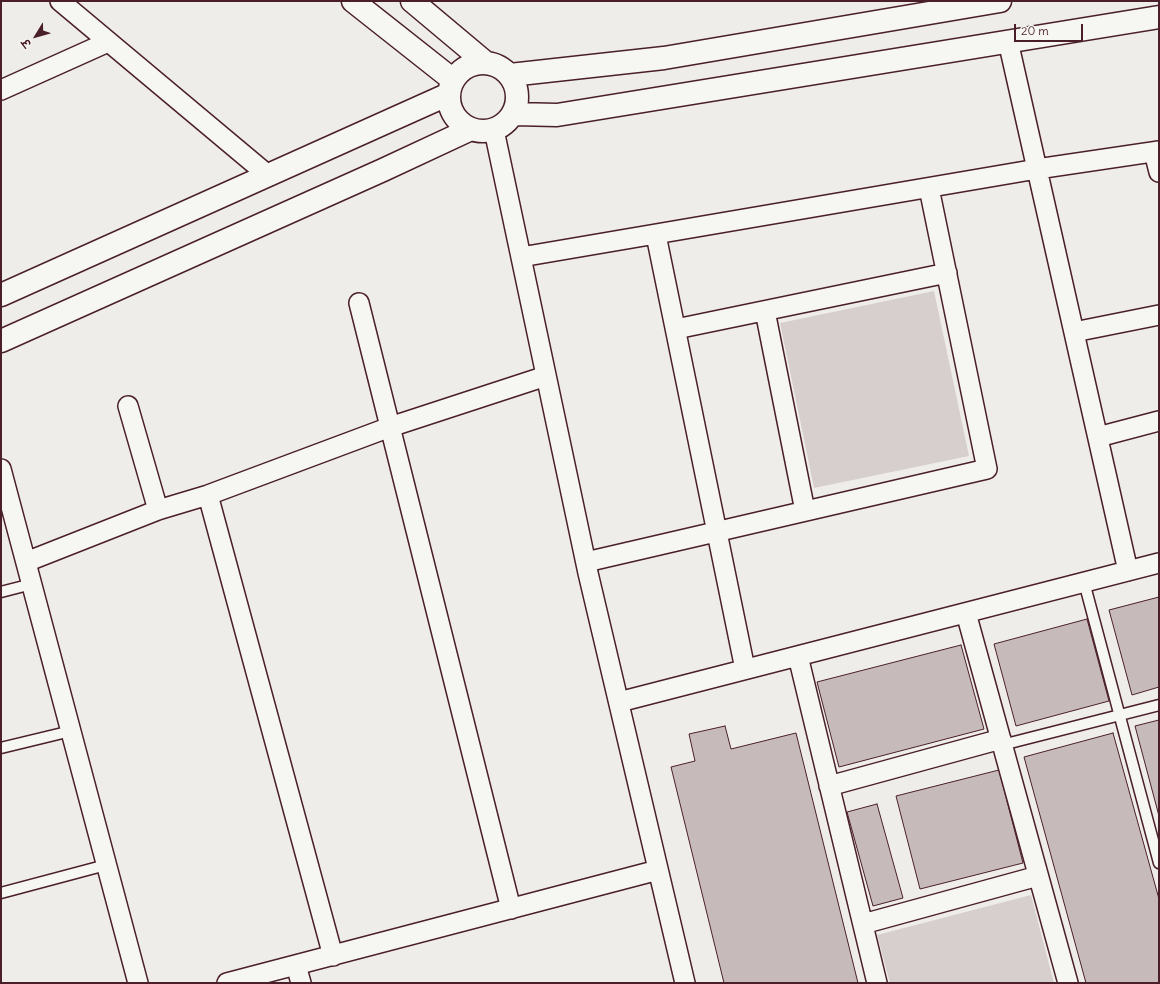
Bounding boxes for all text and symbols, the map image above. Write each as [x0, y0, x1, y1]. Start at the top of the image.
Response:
north arrow [16, 16, 56, 56]
scale bar [1016, 16, 1085, 42]
text: 20 m [1021, 23, 1049, 38]
text: उ [19, 36, 34, 50]

